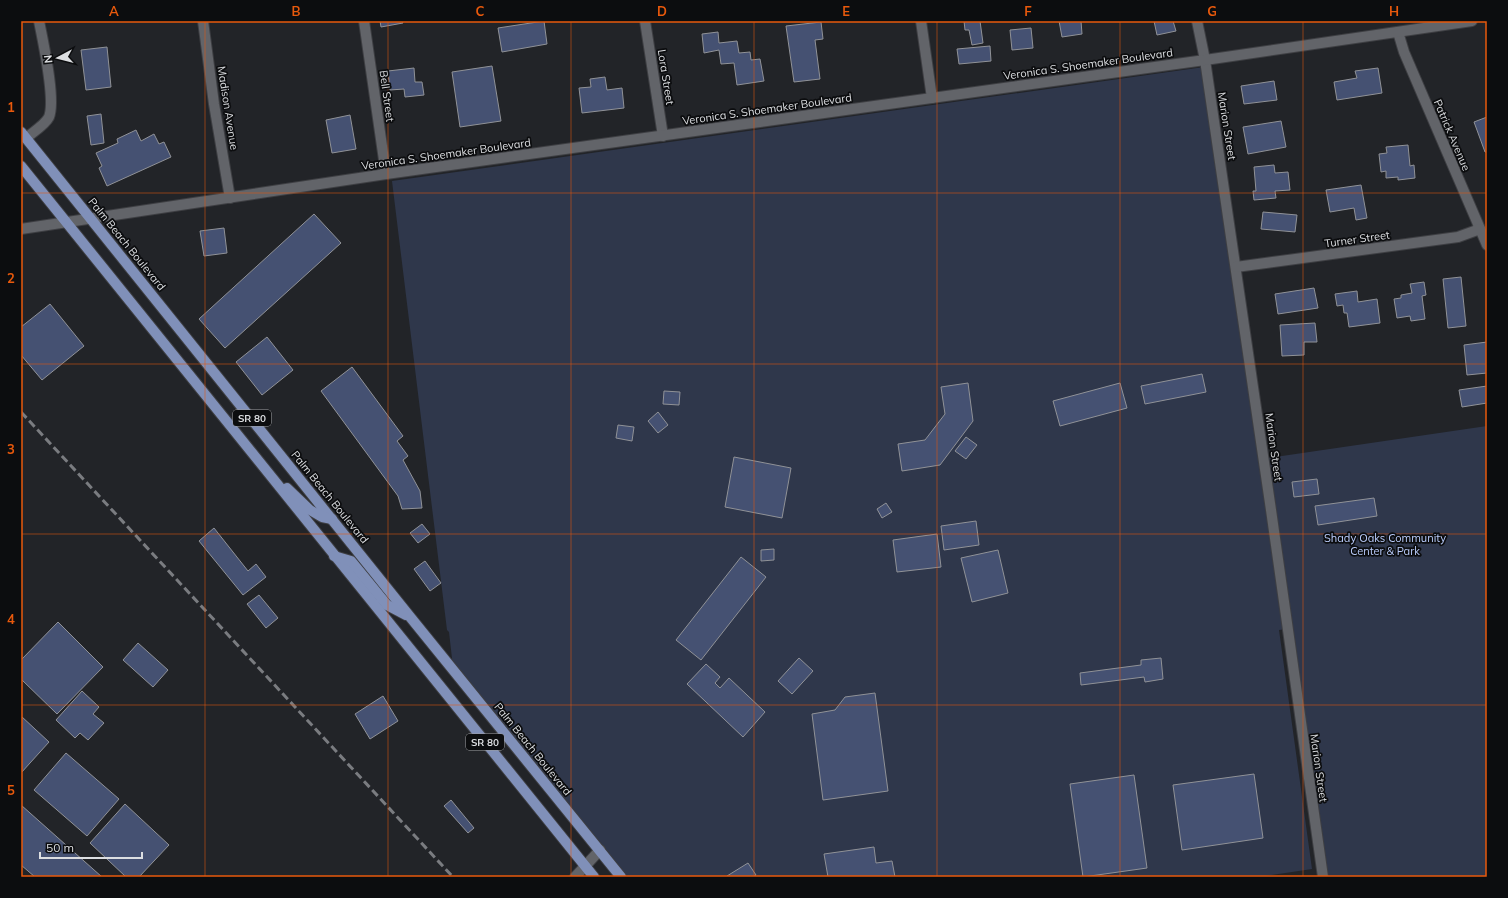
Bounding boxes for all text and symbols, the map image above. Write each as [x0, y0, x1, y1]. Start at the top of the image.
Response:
text: A [109, 3, 119, 19]
text: B [292, 3, 301, 19]
text: C [476, 3, 485, 19]
text: D [657, 3, 667, 19]
text: E [842, 3, 850, 19]
text: F [1024, 3, 1032, 19]
text: G [1207, 3, 1217, 19]
text: H [1389, 3, 1399, 19]
north arrow [38, 38, 78, 78]
street label: Veronica S. Shoemaker Boulevard [1002, 45, 1174, 83]
street label: Lora Street [655, 48, 677, 106]
text: N [41, 54, 56, 64]
street label: Madison Avenue [214, 65, 242, 151]
street label: Bell Street [376, 69, 398, 123]
street label: Veronica S. Shoemaker Boulevard [681, 90, 853, 128]
street label: Marion Street [1215, 91, 1239, 161]
street label: Patrick Avenue [1431, 97, 1473, 173]
text: 1 [7, 99, 15, 115]
street label: Veronica S. Shoemaker Boulevard [360, 135, 532, 173]
street label: Palm Beach Boulevard [85, 195, 169, 293]
street label: Turner Street [1323, 227, 1391, 251]
text: 2 [7, 270, 15, 286]
road number: SR 80 [233, 410, 271, 426]
street label: Marion Street [1262, 412, 1286, 482]
text: 3 [7, 441, 15, 457]
street label: Palm Beach Boulevard [288, 448, 372, 546]
park label: Shady Oaks Community Center & Park [1324, 531, 1446, 558]
text: 4 [7, 611, 15, 627]
street label: Palm Beach Boulevard [491, 700, 575, 798]
street label: Marion Street [1307, 733, 1331, 803]
road number: SR 80 [466, 734, 504, 750]
text: 5 [7, 782, 15, 798]
scale bar [40, 834, 142, 860]
text: 50 m [46, 840, 74, 855]

